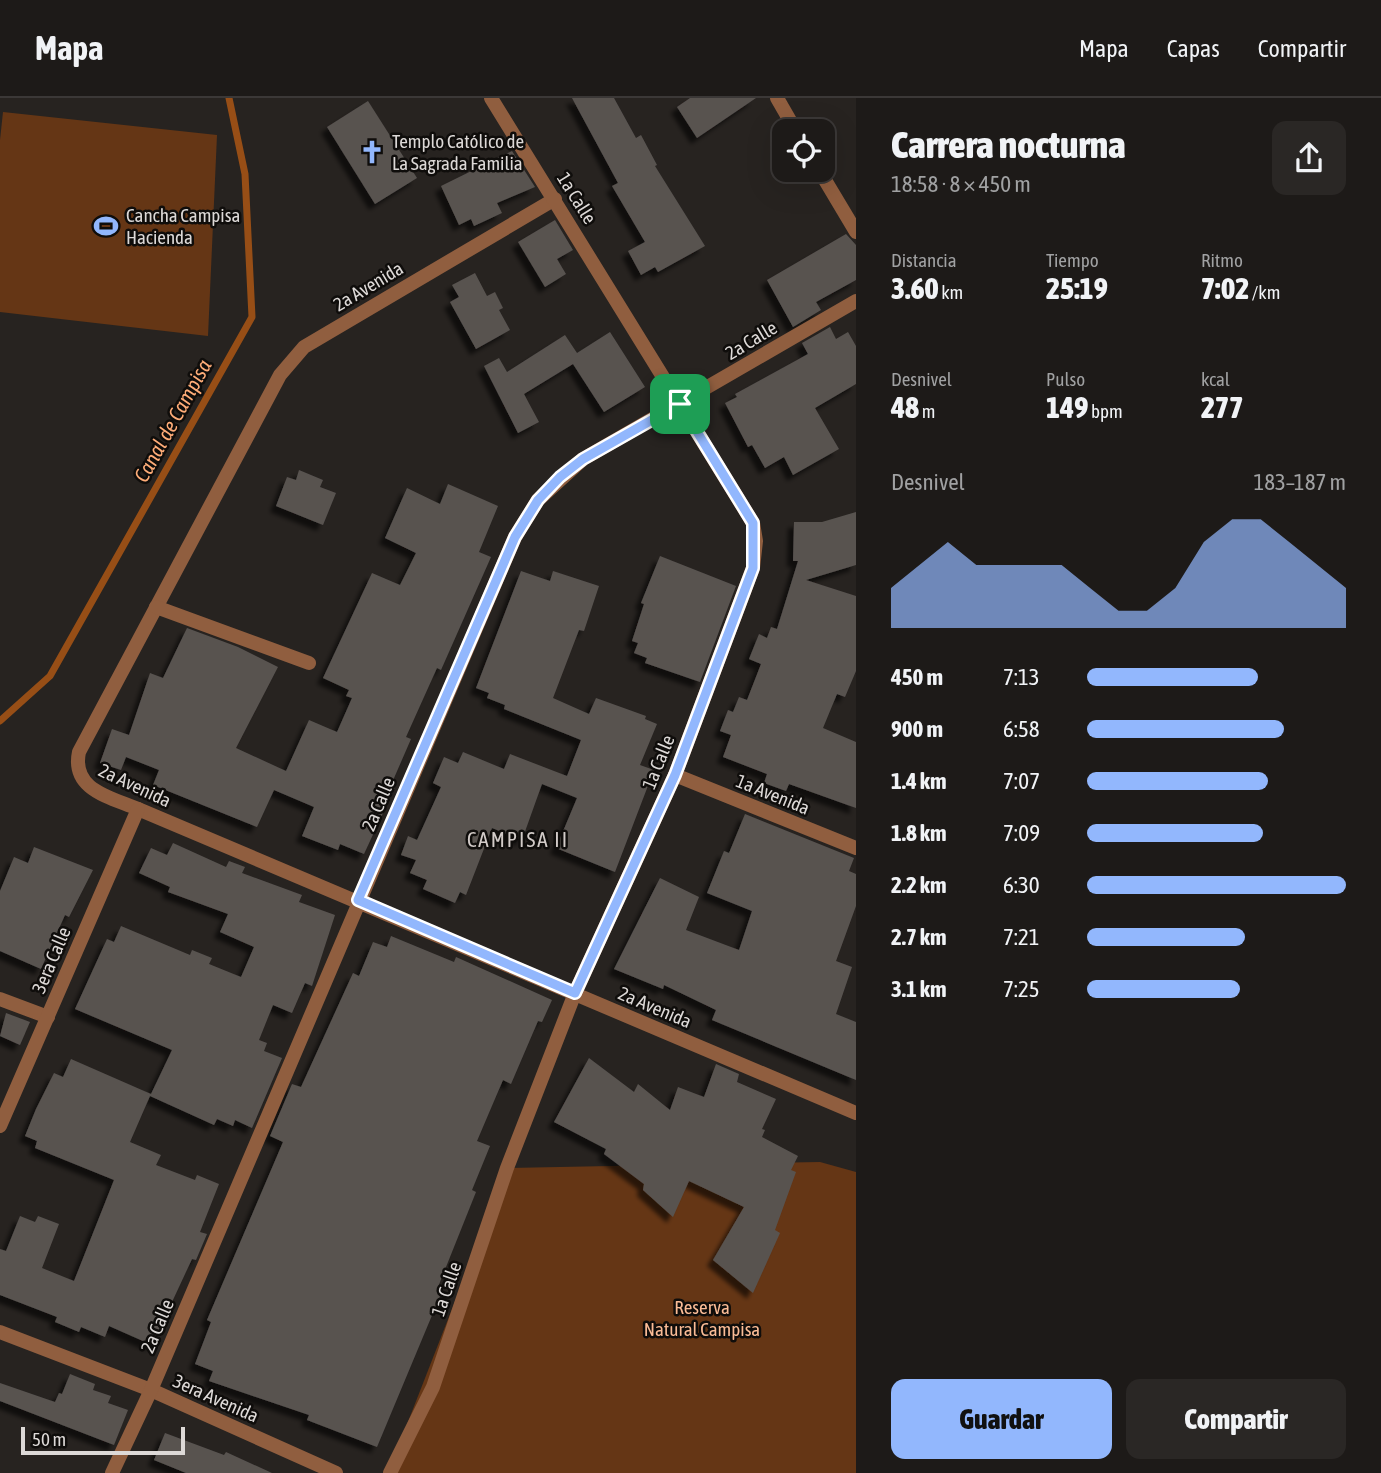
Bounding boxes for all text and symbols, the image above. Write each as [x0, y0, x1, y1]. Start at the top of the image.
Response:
text: Mapa [35, 29, 103, 67]
text: Mapa [1079, 35, 1129, 62]
text: Capas [1167, 35, 1220, 62]
text: Compartir [1258, 35, 1346, 62]
map controls [772, 119, 835, 182]
button: locate [772, 119, 835, 182]
button: share [1272, 121, 1346, 195]
text: Carrera nocturna [891, 123, 1126, 166]
place label: Templo Católico de La Sagrada Familia [392, 130, 524, 174]
church icon: Templo Católico de La Sagrada Familia [358, 138, 386, 166]
street label: 1a Calle [553, 168, 601, 228]
text: 18:58 · 8 × 450 m [891, 171, 1031, 197]
place label: Cancha Campisa Hacienda [126, 204, 240, 248]
sports icon: Cancha Campisa Hacienda [92, 212, 120, 240]
text: Distancia [891, 249, 956, 271]
text: Tiempo [1046, 249, 1099, 271]
text: Ritmo [1201, 249, 1243, 271]
street label: 2a Avenida [329, 257, 407, 315]
text: 3.60 [891, 271, 939, 305]
text: 25:19 [1046, 271, 1108, 305]
text: 7:02 [1201, 271, 1249, 305]
text: km [939, 281, 963, 303]
text: /km [1249, 281, 1280, 303]
street label: 2a Calle [721, 316, 781, 364]
water label: Canal de Campisa [129, 355, 216, 486]
text: Desnivel [891, 368, 952, 390]
text: Pulso [1046, 368, 1085, 390]
text: kcal [1201, 368, 1230, 390]
pin [650, 374, 710, 434]
icon: arrive [661, 385, 699, 423]
text: 48 [891, 390, 919, 424]
text: 149 [1046, 390, 1088, 424]
text: 277 [1201, 390, 1243, 424]
text: m [919, 400, 936, 422]
text: bpm [1088, 400, 1123, 422]
text: Desnivel [891, 469, 965, 495]
text: 183–187 m [1253, 469, 1346, 495]
text: 450 m [891, 664, 943, 690]
text: 7:13 [1003, 664, 1040, 690]
text: 900 m [891, 716, 943, 742]
text: 6:58 [1003, 716, 1040, 742]
street label: 1a Calle [637, 732, 679, 792]
street label: 2a Avenida [95, 759, 175, 811]
text: 1.4 km [891, 768, 947, 794]
text: 7:07 [1003, 768, 1040, 794]
street label: 1a Avenida [733, 769, 813, 819]
street label: 2a Calle [357, 774, 399, 834]
text: 1.8 km [891, 820, 947, 846]
text: 7:09 [1003, 820, 1040, 846]
district label: CAMPISA II [467, 827, 569, 851]
text: 2.2 km [891, 872, 947, 898]
text: 6:30 [1003, 872, 1040, 898]
street label: 3era Calle [27, 923, 75, 997]
text: 2.7 km [891, 924, 947, 950]
text: 7:21 [1003, 924, 1040, 950]
text: 3.1 km [891, 976, 947, 1002]
text: 7:25 [1003, 976, 1040, 1002]
street label: 2a Avenida [615, 982, 695, 1032]
street label: 1a Calle [426, 1259, 466, 1319]
street label: 2a Calle [136, 1296, 178, 1356]
park label: Reserva Natural Campisa [644, 1296, 760, 1340]
street label: 3era Avenida [170, 1369, 262, 1427]
button: Guardar [891, 1379, 1112, 1459]
button: Compartir [1126, 1379, 1346, 1459]
scale bar [21, 1424, 186, 1456]
text: 50 m [32, 1428, 66, 1450]

